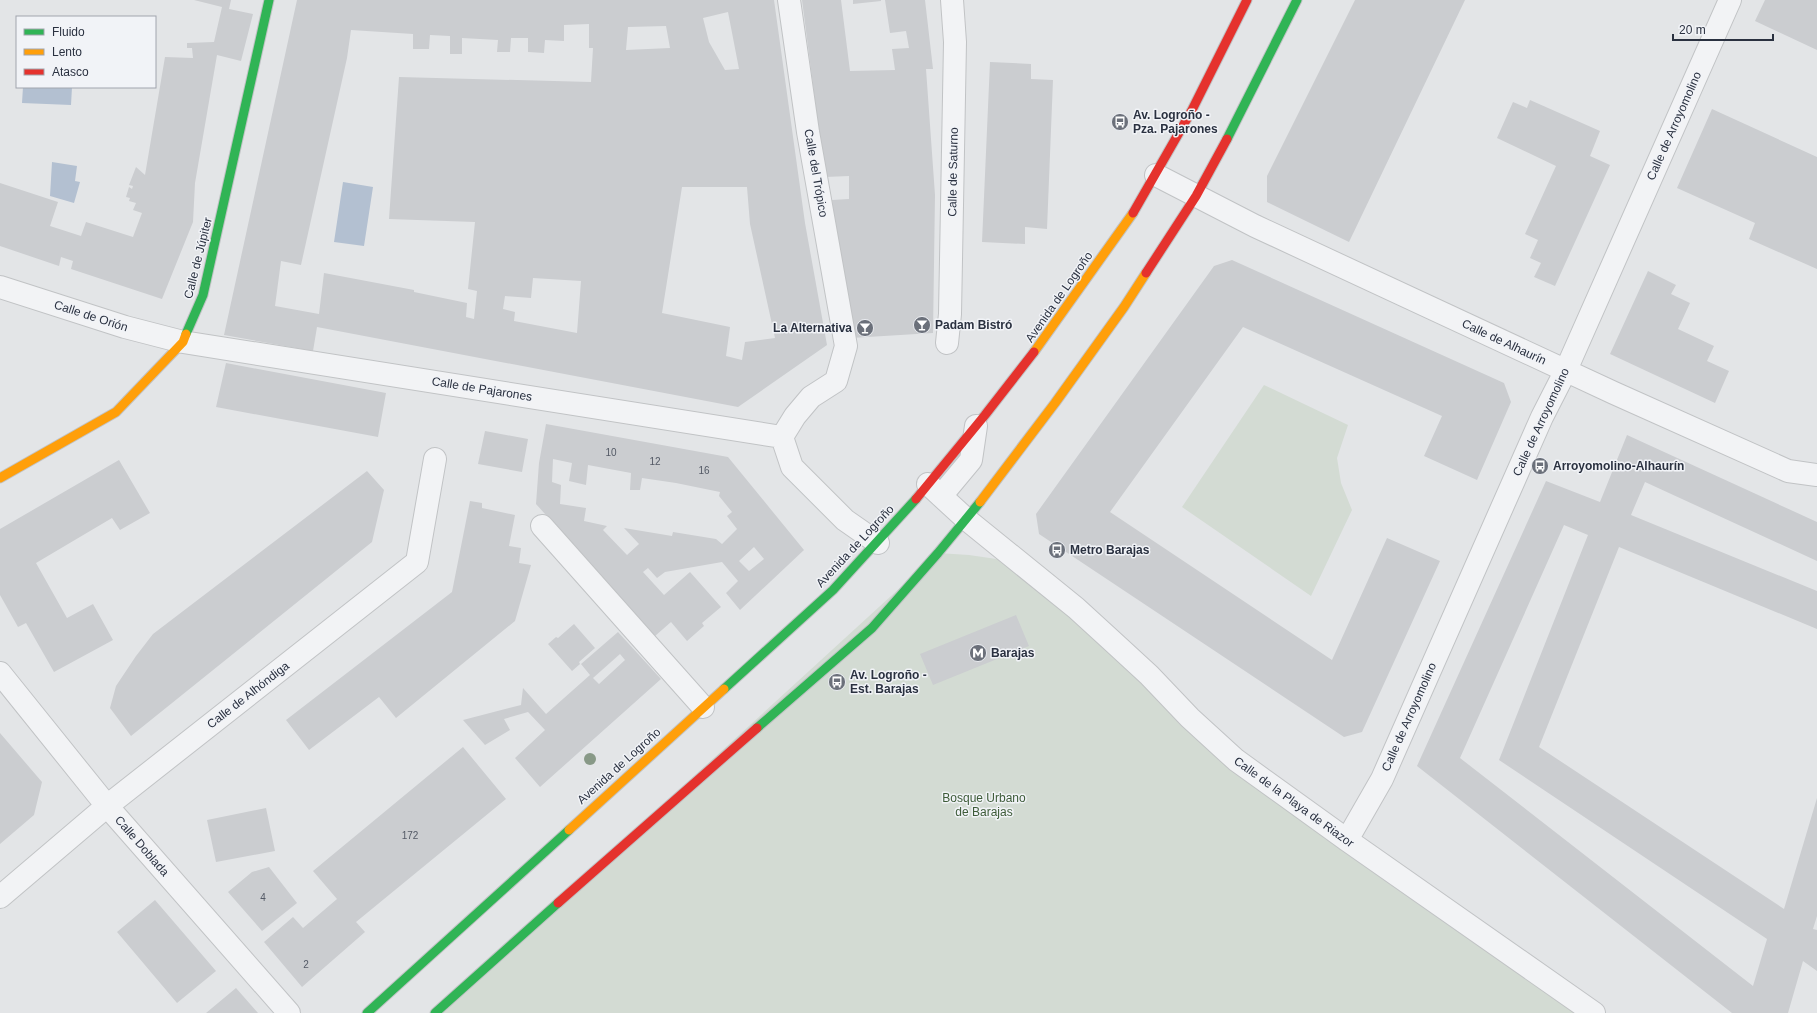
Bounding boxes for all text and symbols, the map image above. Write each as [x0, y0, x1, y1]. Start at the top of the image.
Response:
legend [16, 16, 156, 88]
scale bar [1673, 16, 1773, 42]
text: 20 m [1679, 23, 1706, 37]
text: Fluido [52, 25, 85, 39]
text: Lento [52, 45, 82, 59]
text: Atasco [52, 65, 89, 79]
street label: Calle de Arroyomolino [1644, 69, 1704, 182]
place label: Av. Logroño - Pza. Pajarones [1133, 108, 1218, 136]
bus stop icon: Av. Logroño - Pza. Pajarones [1110, 112, 1130, 132]
street label: Calle de Saturno [945, 127, 961, 217]
street label: Calle del Trópico [801, 128, 831, 219]
street label: Calle de Júpiter [181, 216, 215, 300]
street label: Avenida de Logroño [1023, 249, 1096, 345]
street label: Calle de Orión [52, 297, 130, 335]
bar icon: Padam Bistró [912, 315, 932, 335]
street label: Calle de Alhaurín [1460, 316, 1548, 368]
bar icon: La Alternativa [855, 318, 875, 338]
place label: Padam Bistró [935, 318, 1012, 332]
place label: La Alternativa [773, 321, 852, 335]
street label: Calle de Arroyomolino [1510, 366, 1572, 478]
street label: Calle de Pajarones [431, 374, 533, 404]
house number: 10 [605, 447, 617, 458]
house number: 12 [649, 456, 661, 467]
bus stop icon: Arroyomolino-Alhaurín [1530, 456, 1550, 476]
place label: Arroyomolino-Alhaurín [1553, 459, 1684, 473]
house number: 16 [698, 465, 710, 476]
street label: Avenida de Logroño [813, 502, 897, 590]
bus stop icon: Metro Barajas [1047, 540, 1067, 560]
place label: Metro Barajas [1070, 543, 1150, 557]
metro station icon: Barajas [968, 643, 988, 663]
place label: Barajas [991, 646, 1035, 660]
street label: Calle de Alhóndiga [204, 658, 292, 731]
street label: Calle de Arroyomolino [1379, 660, 1439, 773]
place label: Av. Logroño - Est. Barajas [850, 668, 927, 696]
bus stop icon: Av. Logroño - Est. Barajas [827, 672, 847, 692]
street label: Avenida de Logroño [574, 725, 664, 807]
street label: Calle de la Playa de Riazor [1231, 754, 1357, 850]
park label: Bosque Urbano de Barajas [942, 791, 1026, 819]
street label: Calle Doblada [112, 813, 172, 879]
house number: 172 [402, 830, 419, 841]
house number: 4 [260, 892, 266, 903]
house number: 2 [303, 959, 309, 970]

